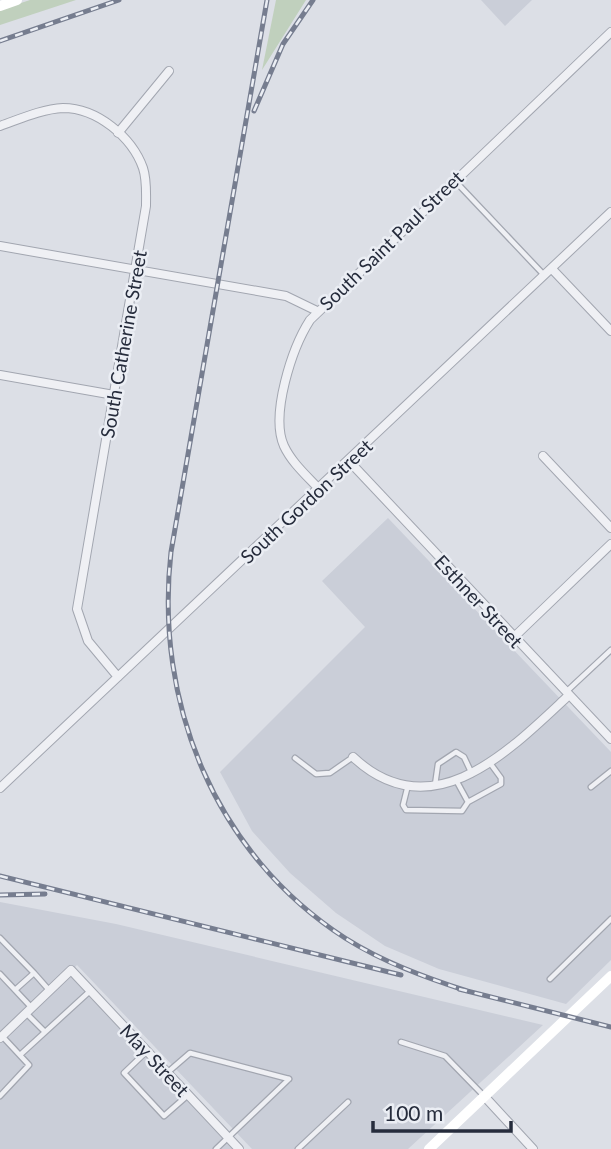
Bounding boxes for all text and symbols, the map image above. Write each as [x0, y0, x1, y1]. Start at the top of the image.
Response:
street label: South Saint Paul Street [314, 165, 468, 315]
street label: South Catherine Street [95, 248, 151, 440]
street label: South Gordon Street [235, 434, 377, 568]
street label: Esthner Street [430, 550, 528, 652]
street label: May Street [116, 1019, 194, 1101]
scale bar [373, 1090, 511, 1134]
text: 100 m [384, 1100, 443, 1125]

